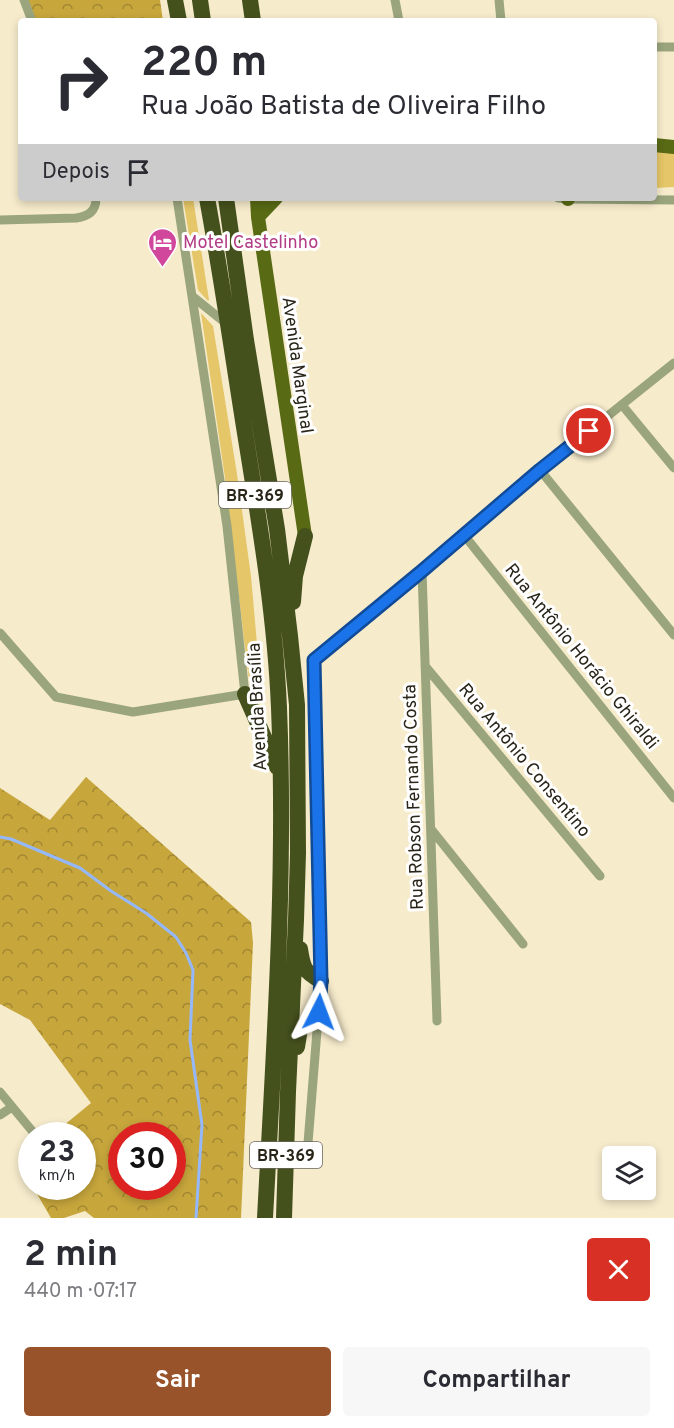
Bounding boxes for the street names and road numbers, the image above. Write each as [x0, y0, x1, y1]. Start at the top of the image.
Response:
street label: Avenida Marginal [276, 295, 318, 435]
road number: BR-369 [219, 482, 291, 508]
street label: Rua Antônio Horácio Ghiraldi [499, 559, 663, 754]
street label: Avenida Brasília [244, 642, 273, 772]
street label: Rua Antônio Consentino [453, 679, 595, 843]
street label: Rua Robson Fernando Costa [399, 684, 430, 910]
road number: BR-369 [250, 1142, 322, 1168]

